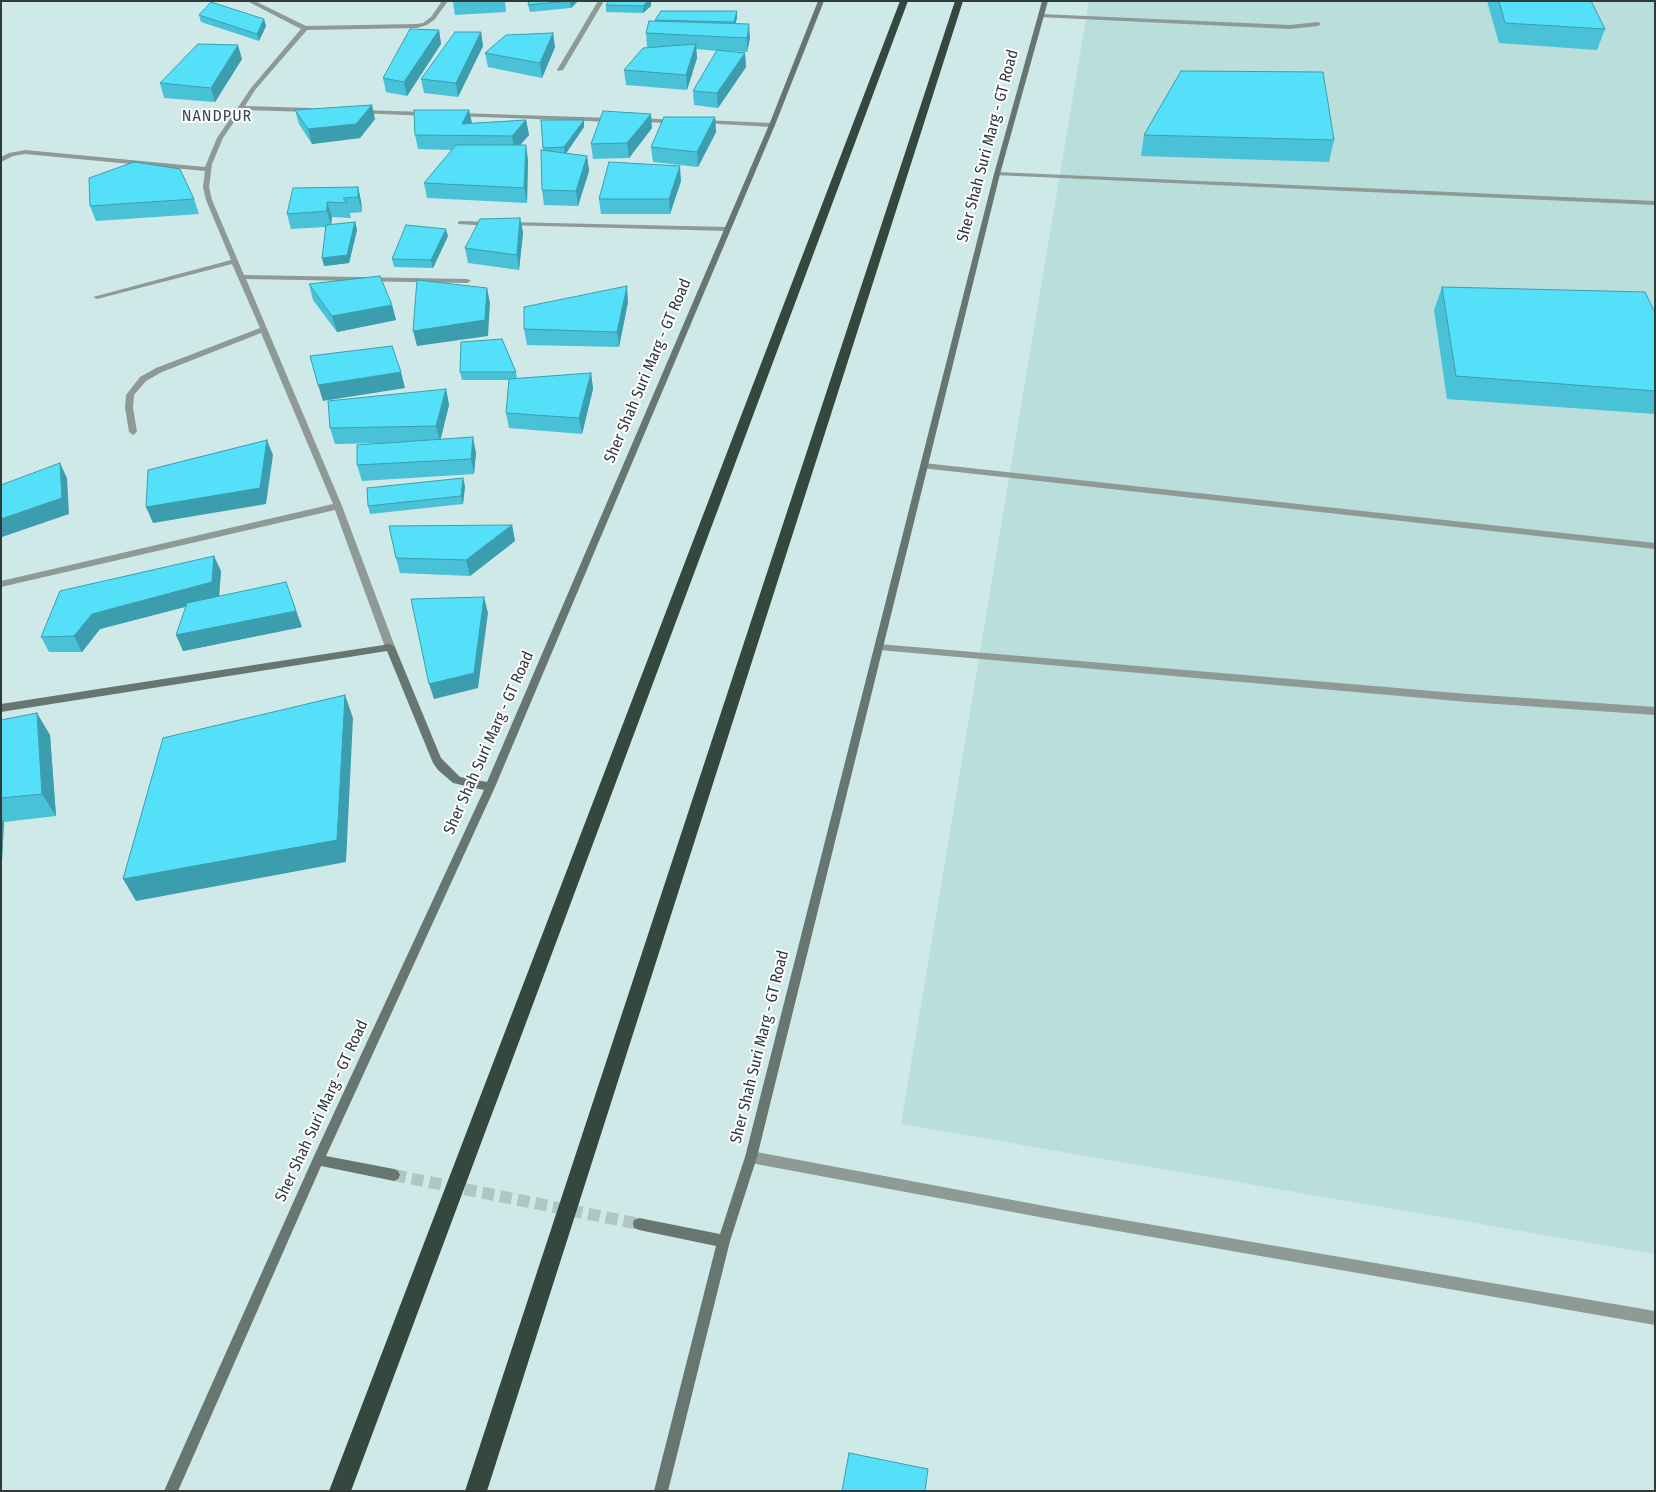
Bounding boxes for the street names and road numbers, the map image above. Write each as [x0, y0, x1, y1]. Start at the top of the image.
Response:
street label: Sher Shah Suri Marg - GT Road [953, 48, 1023, 244]
street label: Sher Shah Suri Marg - GT Road [600, 276, 696, 466]
street label: Sher Shah Suri Marg - GT Road [440, 648, 538, 838]
street label: Sher Shah Suri Marg - GT Road [727, 948, 793, 1146]
street label: Sher Shah Suri Marg - GT Road [271, 1017, 373, 1205]

